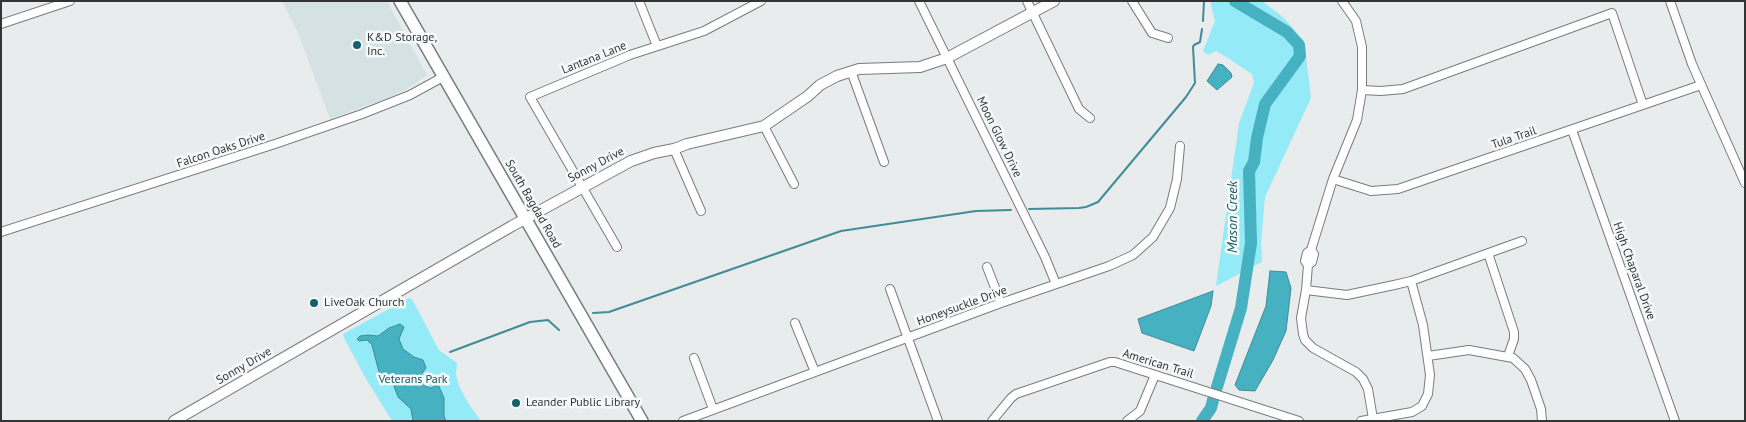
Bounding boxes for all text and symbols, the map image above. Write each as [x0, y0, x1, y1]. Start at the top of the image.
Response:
place label: K&D Storage, Inc. [367, 31, 437, 59]
street label: Lantana Lane [559, 38, 629, 78]
marker: K&D Storage, Inc. [351, 39, 363, 51]
street label: Moon Glow Drive [973, 94, 1025, 180]
street label: Tula Trail [1490, 124, 1538, 152]
street label: Falcon Oaks Drive [175, 129, 267, 171]
street label: Sonny Drive [565, 144, 627, 186]
street label: South Bagdad Road [502, 157, 564, 251]
water label: Mason Creek [1225, 181, 1241, 253]
street label: High Chaparal Drive [1610, 220, 1658, 322]
street label: Honeysuckle Drive [915, 283, 1009, 329]
place label: LiveOak Church [324, 296, 404, 310]
marker: LiveOak Church [308, 297, 320, 309]
street label: Sonny Drive [214, 344, 274, 388]
street label: American Trail [1121, 346, 1195, 382]
park label: Veterans Park [378, 373, 448, 387]
place label: Leander Public Library [526, 396, 640, 410]
marker: Leander Public Library [510, 397, 522, 409]

